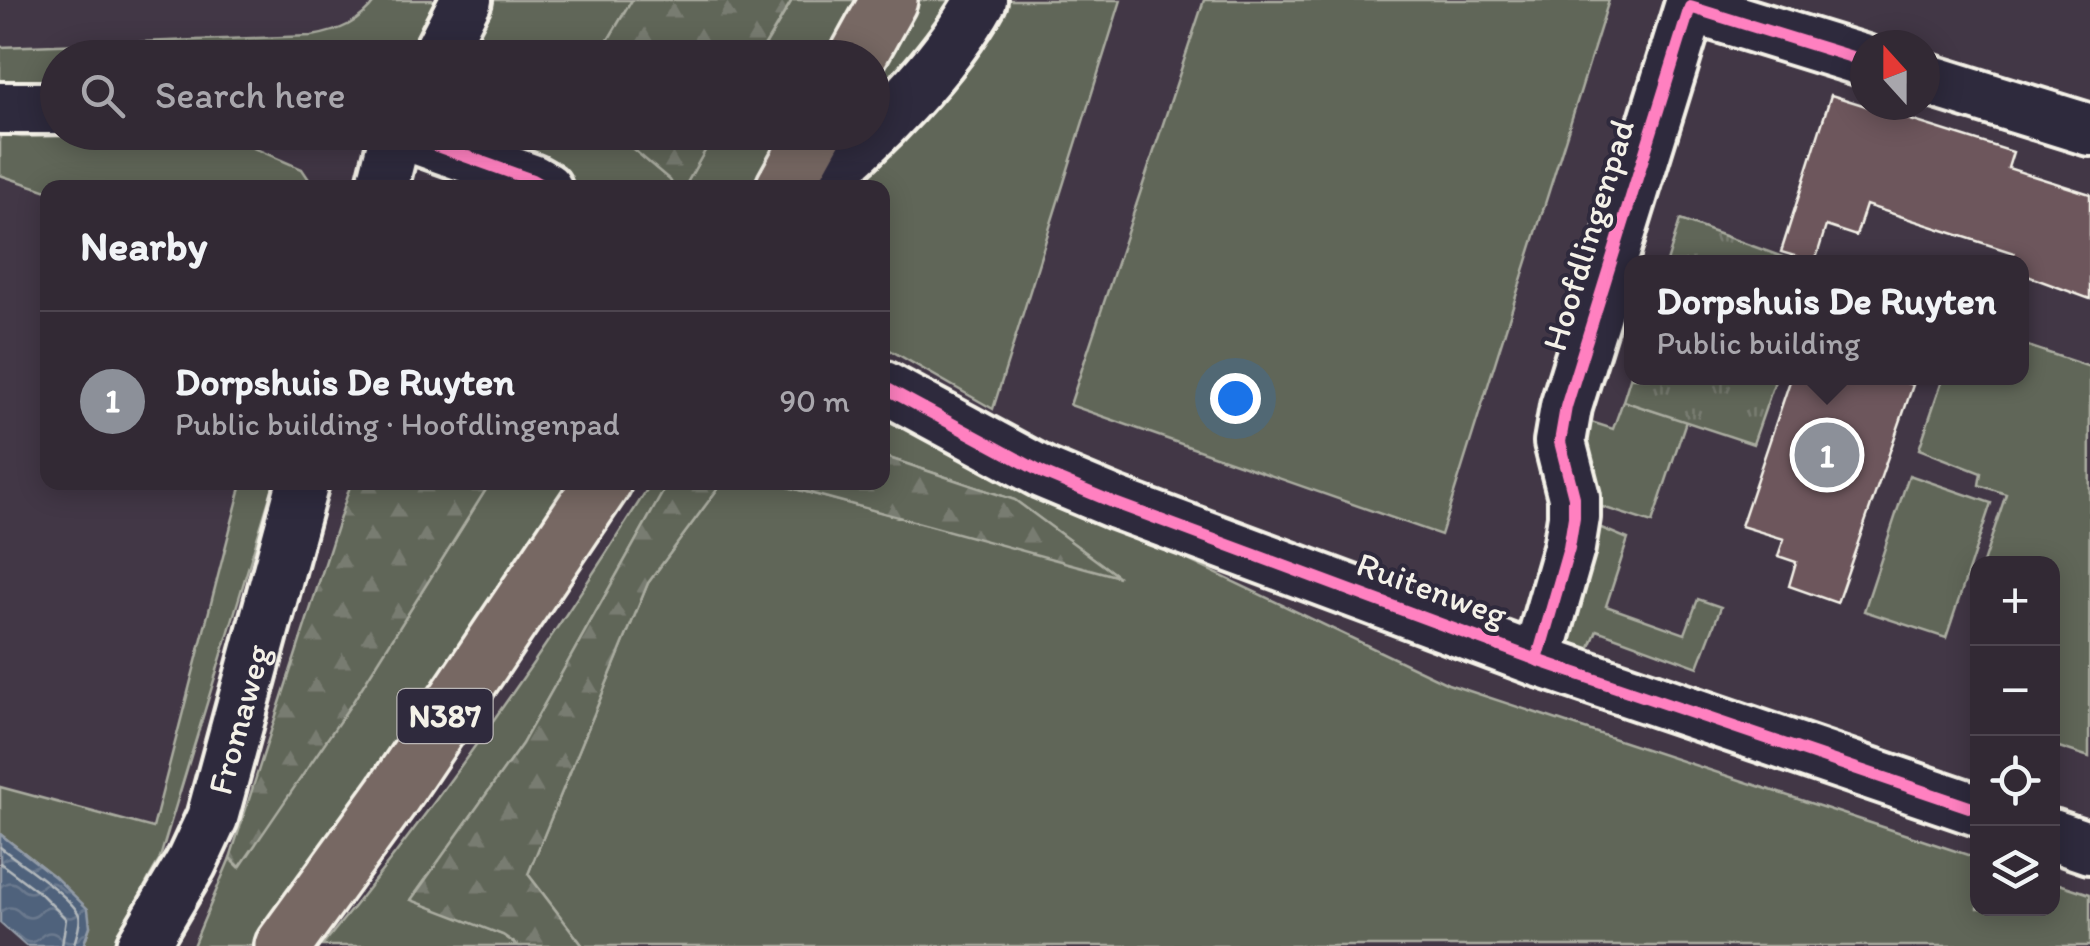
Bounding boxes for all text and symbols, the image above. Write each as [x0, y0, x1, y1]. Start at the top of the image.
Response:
north arrow [1850, 30, 1940, 120]
search box [40, 40, 890, 150]
icon: search [75, 68, 130, 123]
text: Search here [155, 72, 346, 118]
street label: Hoofdlingenpad [1533, 114, 1643, 356]
text: Nearby [80, 220, 207, 271]
popup [1624, 255, 2029, 385]
text: Dorpshuis De Ruyten [1657, 278, 1996, 324]
text: Public building [1657, 324, 1860, 362]
text: Dorpshuis De Ruyten [175, 359, 515, 405]
your location [1210, 373, 1261, 424]
text: 1 [105, 382, 120, 420]
text: 90 m [779, 382, 850, 420]
text: Public building · Hoofdlingenpad [175, 405, 620, 443]
pin: 1 [1794, 418, 1860, 492]
street label: Ruitenweg [1351, 542, 1513, 636]
map controls [1970, 556, 2060, 916]
button: + [1970, 556, 2060, 646]
street label: Fromaweg [198, 640, 279, 799]
button: − [1970, 646, 2060, 736]
road number: N387 [398, 689, 492, 743]
button: locate [1970, 736, 2060, 826]
button: layers [1970, 826, 2060, 916]

